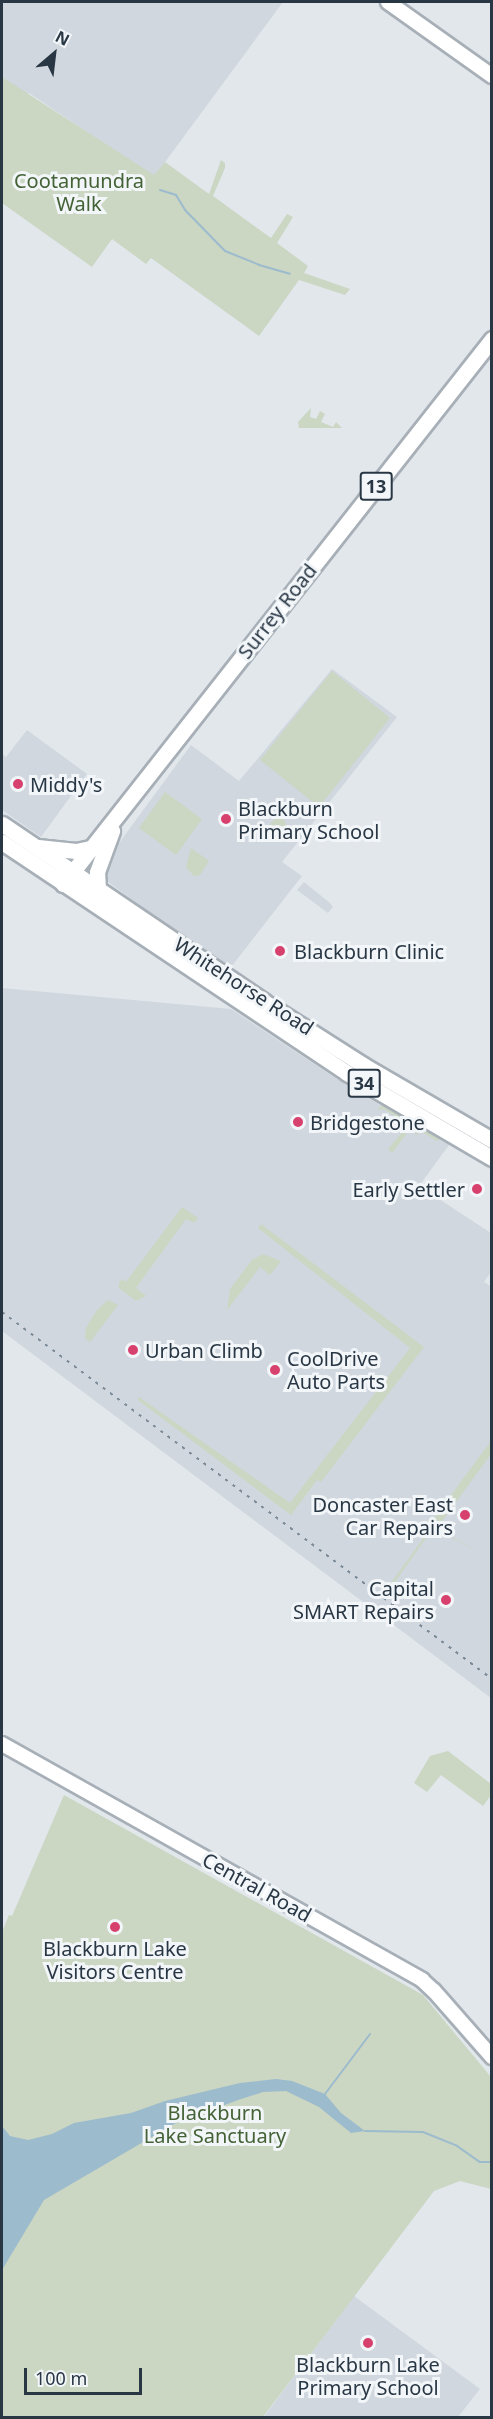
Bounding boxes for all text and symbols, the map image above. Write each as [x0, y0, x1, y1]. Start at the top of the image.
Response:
north arrow [24, 24, 84, 84]
text: N [52, 25, 73, 51]
park label: Cootamundra Walk [14, 168, 144, 215]
road number: 13 [360, 471, 392, 501]
street label: Surrey Road [233, 559, 321, 663]
place label: Middy's [30, 772, 102, 796]
marker: Middy's [11, 777, 25, 791]
place label: Blackburn Primary School [238, 796, 379, 843]
marker: Blackburn Primary School [219, 812, 233, 826]
street label: Whitehorse Road [170, 932, 318, 1040]
place label: Blackburn Clinic [294, 939, 444, 963]
marker: Blackburn Clinic [271, 942, 289, 960]
road number: 34 [348, 1068, 380, 1098]
place label: Bridgestone [310, 1110, 425, 1134]
marker: Bridgestone [291, 1115, 305, 1129]
place label: Early Settler [352, 1177, 465, 1201]
marker: Early Settler [470, 1182, 484, 1196]
place label: Urban Climb [145, 1338, 263, 1362]
marker: Urban Climb [126, 1343, 140, 1357]
place label: CoolDrive Auto Parts [287, 1346, 385, 1393]
marker: CoolDrive Auto Parts [268, 1363, 282, 1377]
place label: Doncaster East Car Repairs [312, 1492, 453, 1539]
marker: Doncaster East Car Repairs [458, 1508, 472, 1522]
place label: Capital SMART Repairs [293, 1576, 434, 1623]
marker: Capital SMART Repairs [439, 1593, 453, 1607]
street label: Central Road [198, 1847, 316, 1927]
marker: Blackburn Lake Visitors Centre [108, 1920, 122, 1934]
place label: Blackburn Lake Visitors Centre [43, 1936, 187, 1983]
park label: Blackburn Lake Sanctuary [144, 2101, 286, 2148]
marker: Blackburn Lake Primary School [361, 2336, 375, 2350]
place label: Blackburn Lake Primary School [296, 2352, 440, 2399]
scale bar [27, 2356, 146, 2394]
text: 100 m [35, 2366, 87, 2390]

